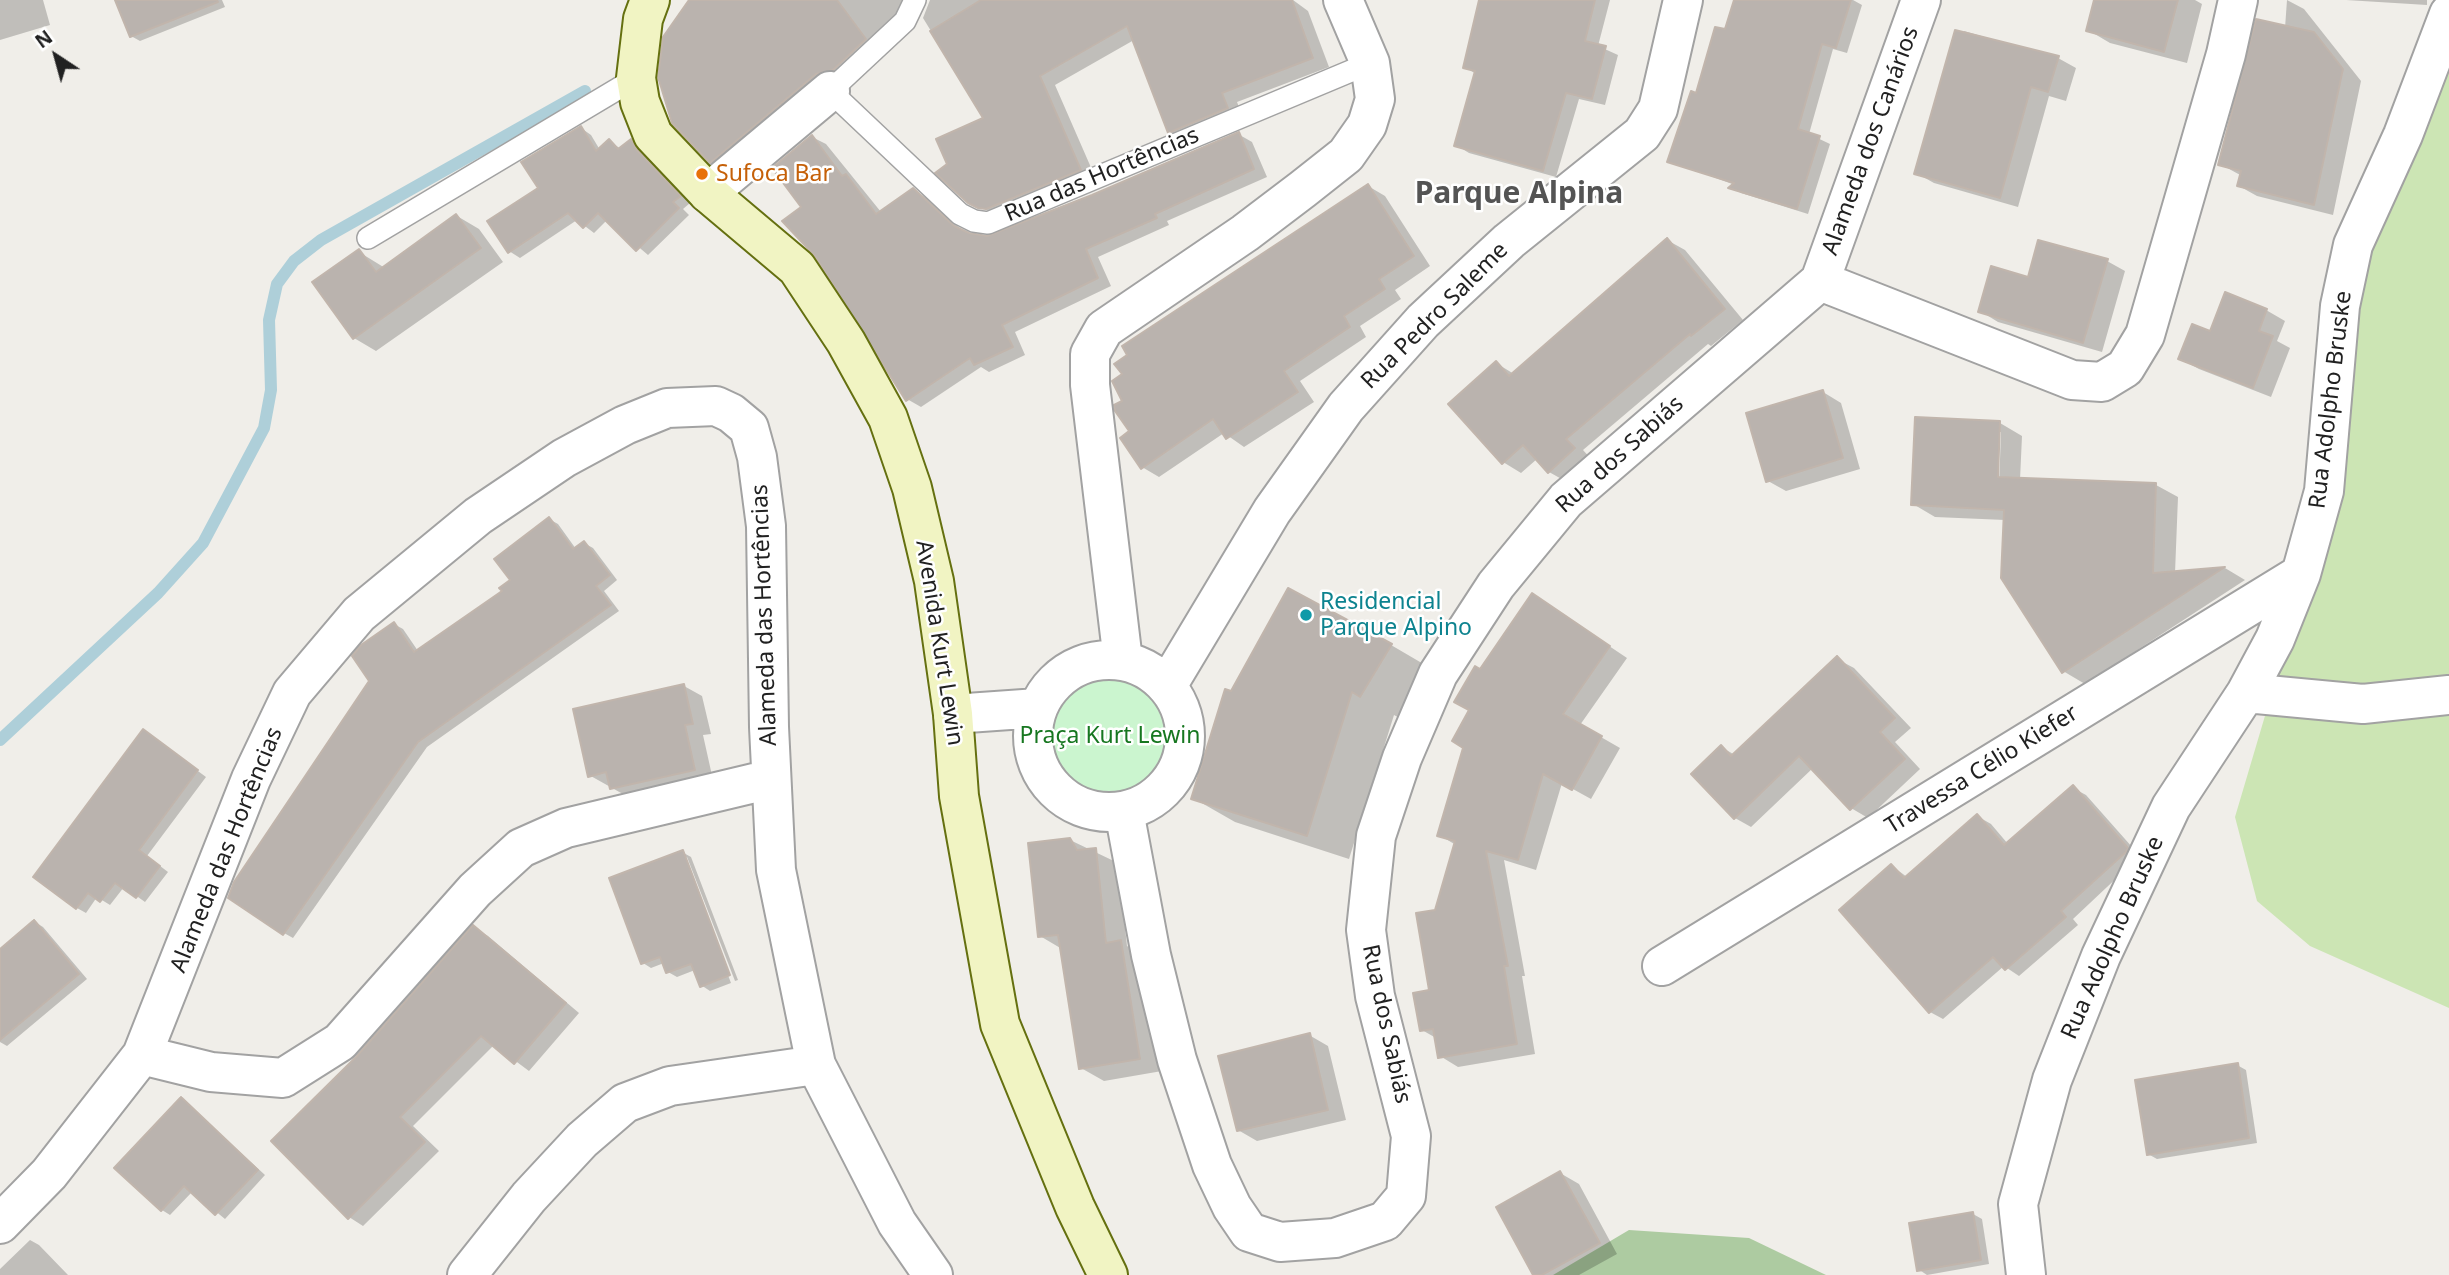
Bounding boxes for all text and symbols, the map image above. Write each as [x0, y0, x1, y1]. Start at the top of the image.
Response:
north arrow [21, 21, 91, 91]
street label: Alameda dos Canários [1817, 23, 1925, 259]
text: N [30, 24, 58, 54]
street label: Rua das Hortências [1001, 122, 1203, 228]
place label: Sufoca Bar [716, 160, 832, 188]
marker: Sufoca Bar [694, 166, 710, 182]
district label: Parque Alpina [1415, 176, 1623, 212]
street label: Rua Pedro Saleme [1356, 237, 1514, 395]
street label: Rua Adolpho Bruske [2304, 289, 2358, 511]
street label: Rua dos Sabiás [1551, 391, 1689, 519]
street label: Alameda das Hortências [747, 484, 783, 746]
street label: Avenida Kurt Lewin [909, 538, 969, 748]
place label: Residencial Parque Alpino [1320, 588, 1472, 642]
marker: Residencial Parque Alpino [1298, 607, 1314, 623]
street label: Travessa Célio Kiefer [1881, 699, 2083, 841]
park label: Praça Kurt Lewin [1020, 722, 1200, 750]
street label: Alameda das Hortências [165, 723, 289, 977]
street label: Rua Adolpho Bruske [2056, 832, 2170, 1044]
street label: Rua dos Sabiás [1356, 942, 1416, 1106]

